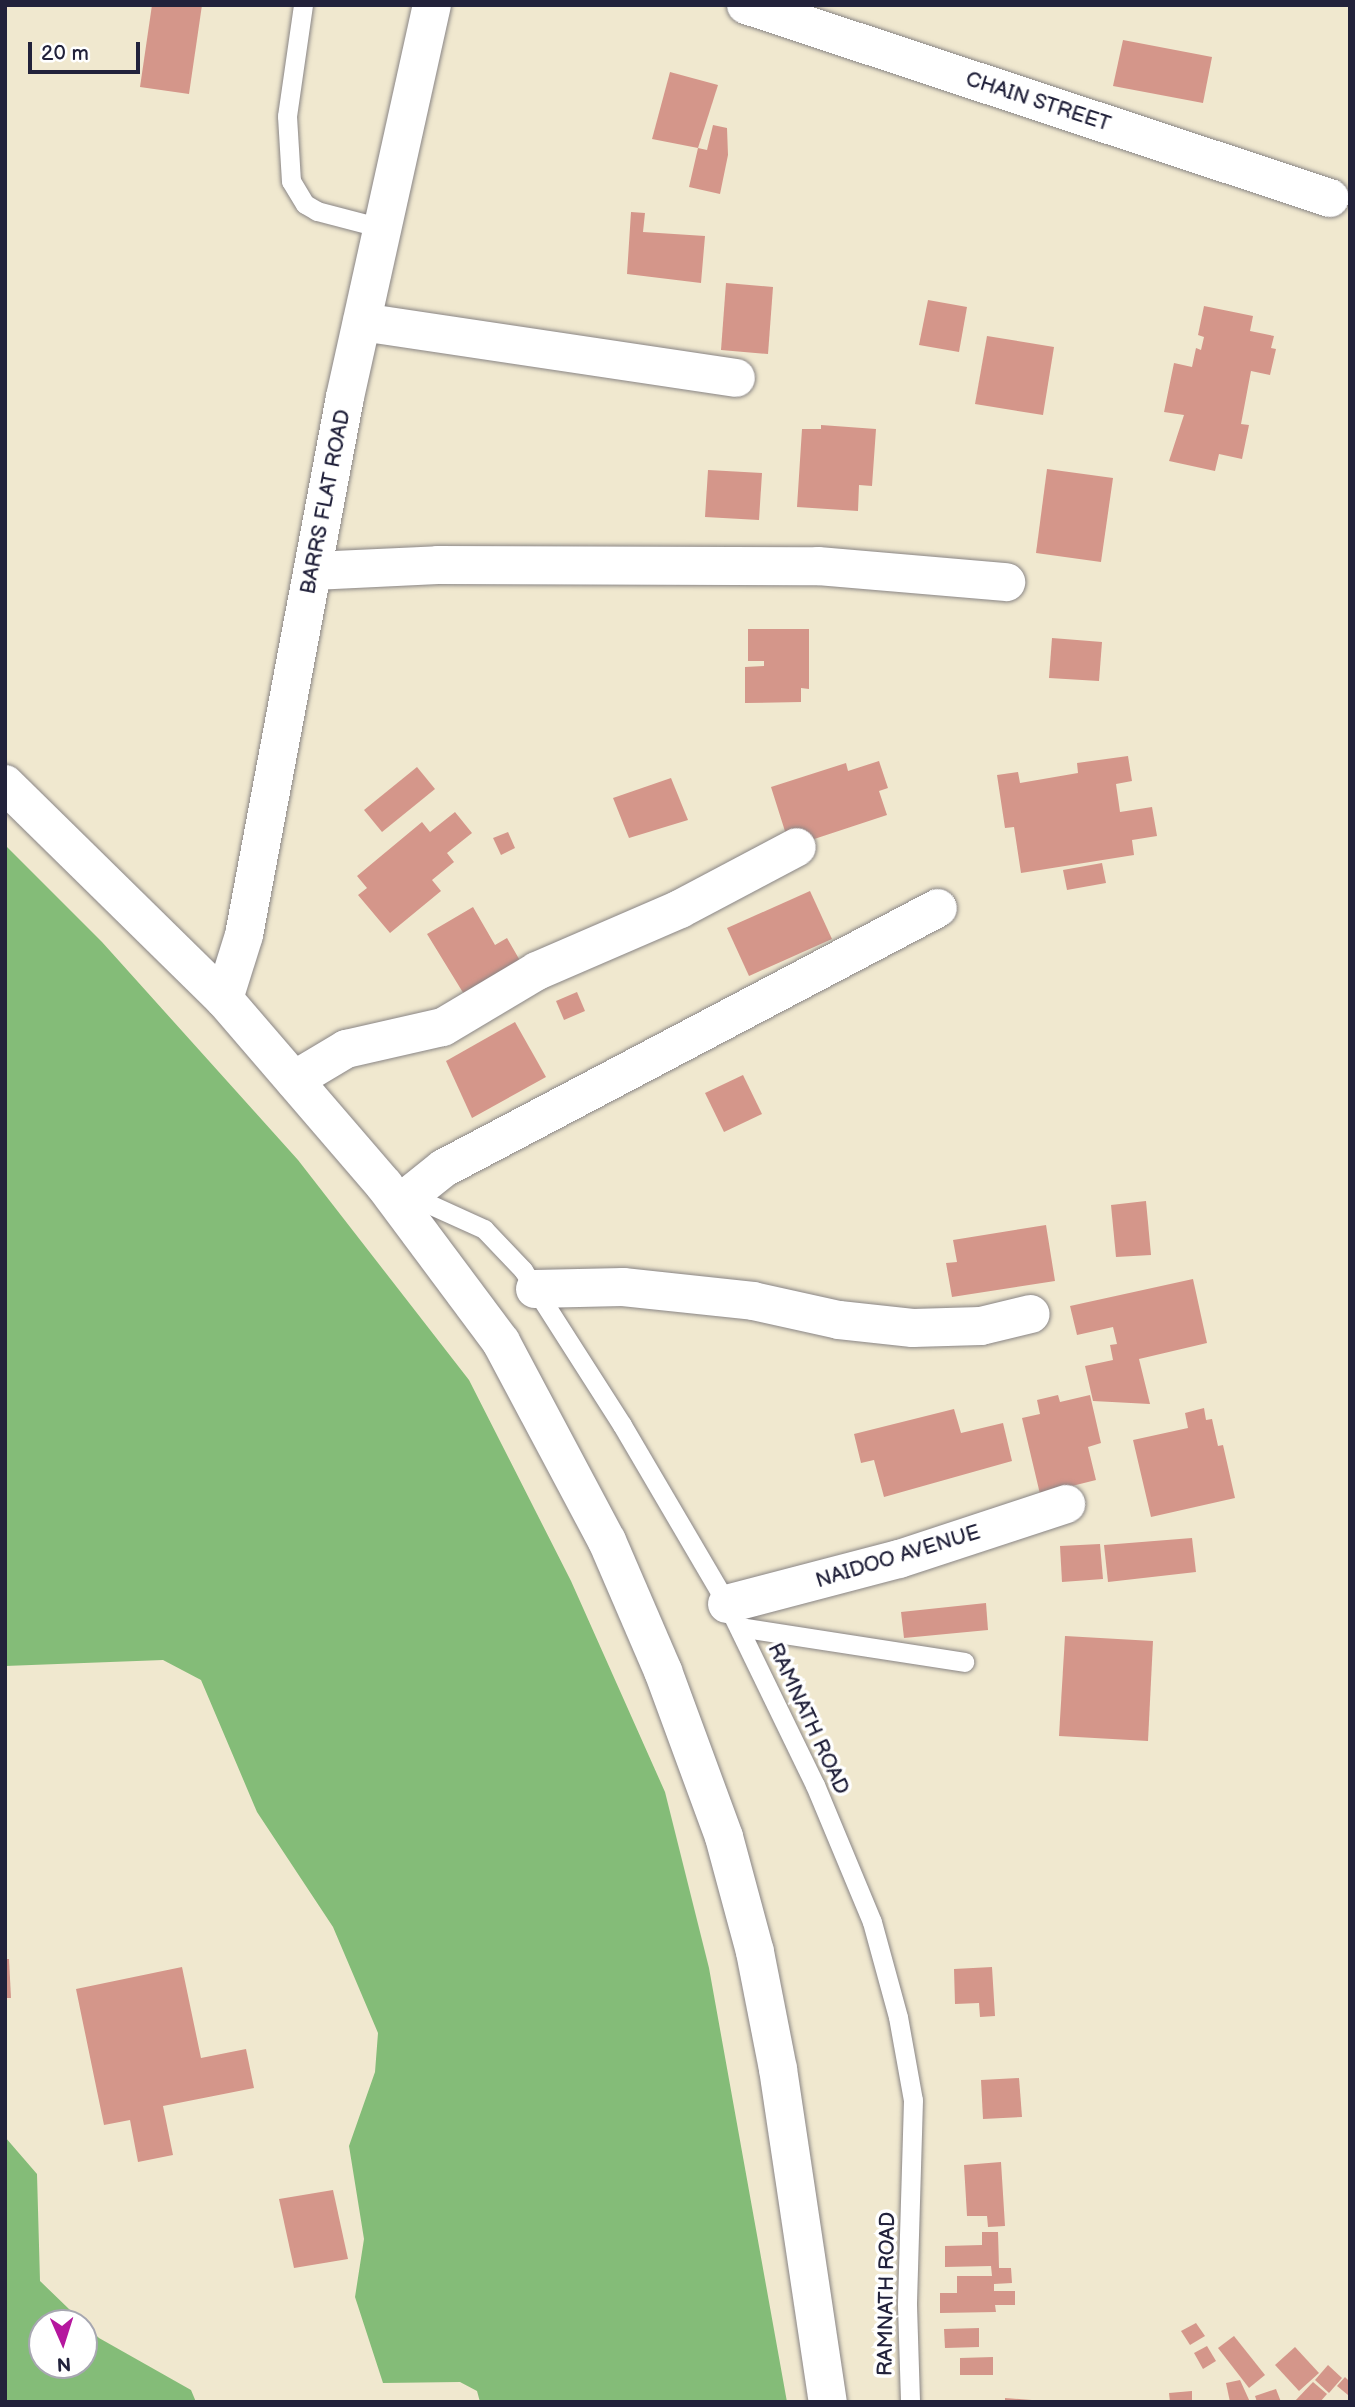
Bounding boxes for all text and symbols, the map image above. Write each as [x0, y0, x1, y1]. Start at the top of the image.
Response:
scale bar [32, 28, 144, 72]
text: 20 m [41, 41, 89, 66]
street label: CHAIN STREET [962, 67, 1114, 137]
street label: BARRS FLAT ROAD [296, 408, 356, 596]
street label: NAIDOO AVENUE [813, 1520, 983, 1594]
street label: RAMNATH ROAD [762, 1639, 854, 1799]
street label: RAMNATH ROAD [873, 2212, 901, 2376]
north arrow [28, 2309, 98, 2379]
text: N [56, 2352, 72, 2375]

